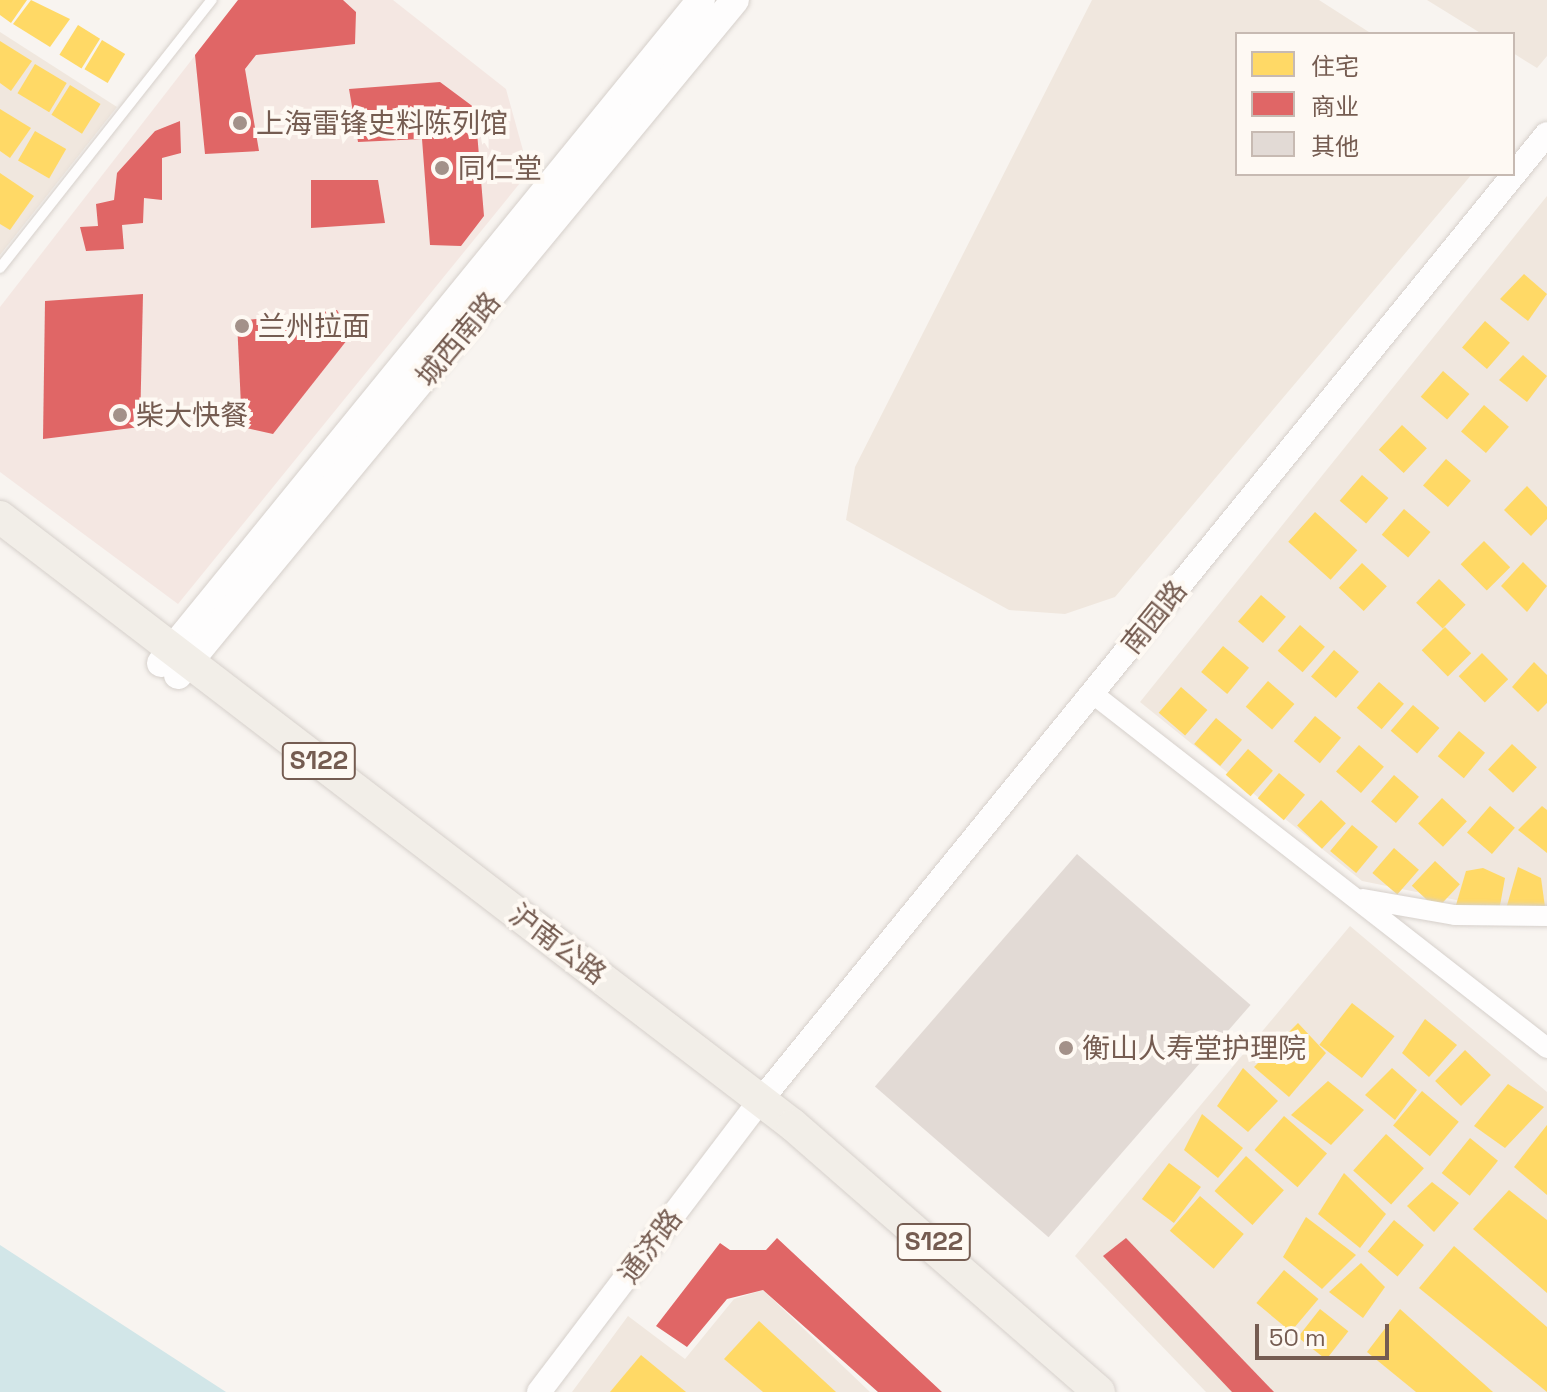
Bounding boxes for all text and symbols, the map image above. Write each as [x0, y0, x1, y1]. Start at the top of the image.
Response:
legend [1235, 32, 1515, 176]
text: 住宅 [1311, 51, 1359, 82]
text: 商业 [1311, 91, 1359, 122]
place label: 上海雷锋史料陈列馆 [256, 106, 508, 140]
marker: 上海雷锋史料陈列馆 [231, 114, 249, 132]
text: 其他 [1311, 131, 1359, 162]
place label: 同仁堂 [458, 151, 542, 185]
marker: 同仁堂 [433, 159, 451, 177]
street label: 城西南路 [409, 285, 507, 393]
place label: 兰州拉面 [258, 309, 370, 343]
marker: 兰州拉面 [233, 317, 251, 335]
place label: 柴大快餐 [136, 398, 248, 432]
marker: 柴大快餐 [111, 406, 129, 424]
street label: 南园路 [1115, 574, 1193, 660]
road number: S122 [281, 739, 357, 783]
street label: 沪南公路 [503, 897, 613, 991]
place label: 衡山人寿堂护理院 [1082, 1031, 1306, 1065]
marker: 衡山人寿堂护理院 [1057, 1039, 1075, 1057]
street label: 通济路 [611, 1202, 689, 1290]
road number: S122 [896, 1220, 972, 1264]
scale bar [1259, 1308, 1393, 1358]
text: 50 m [1269, 1322, 1326, 1353]

